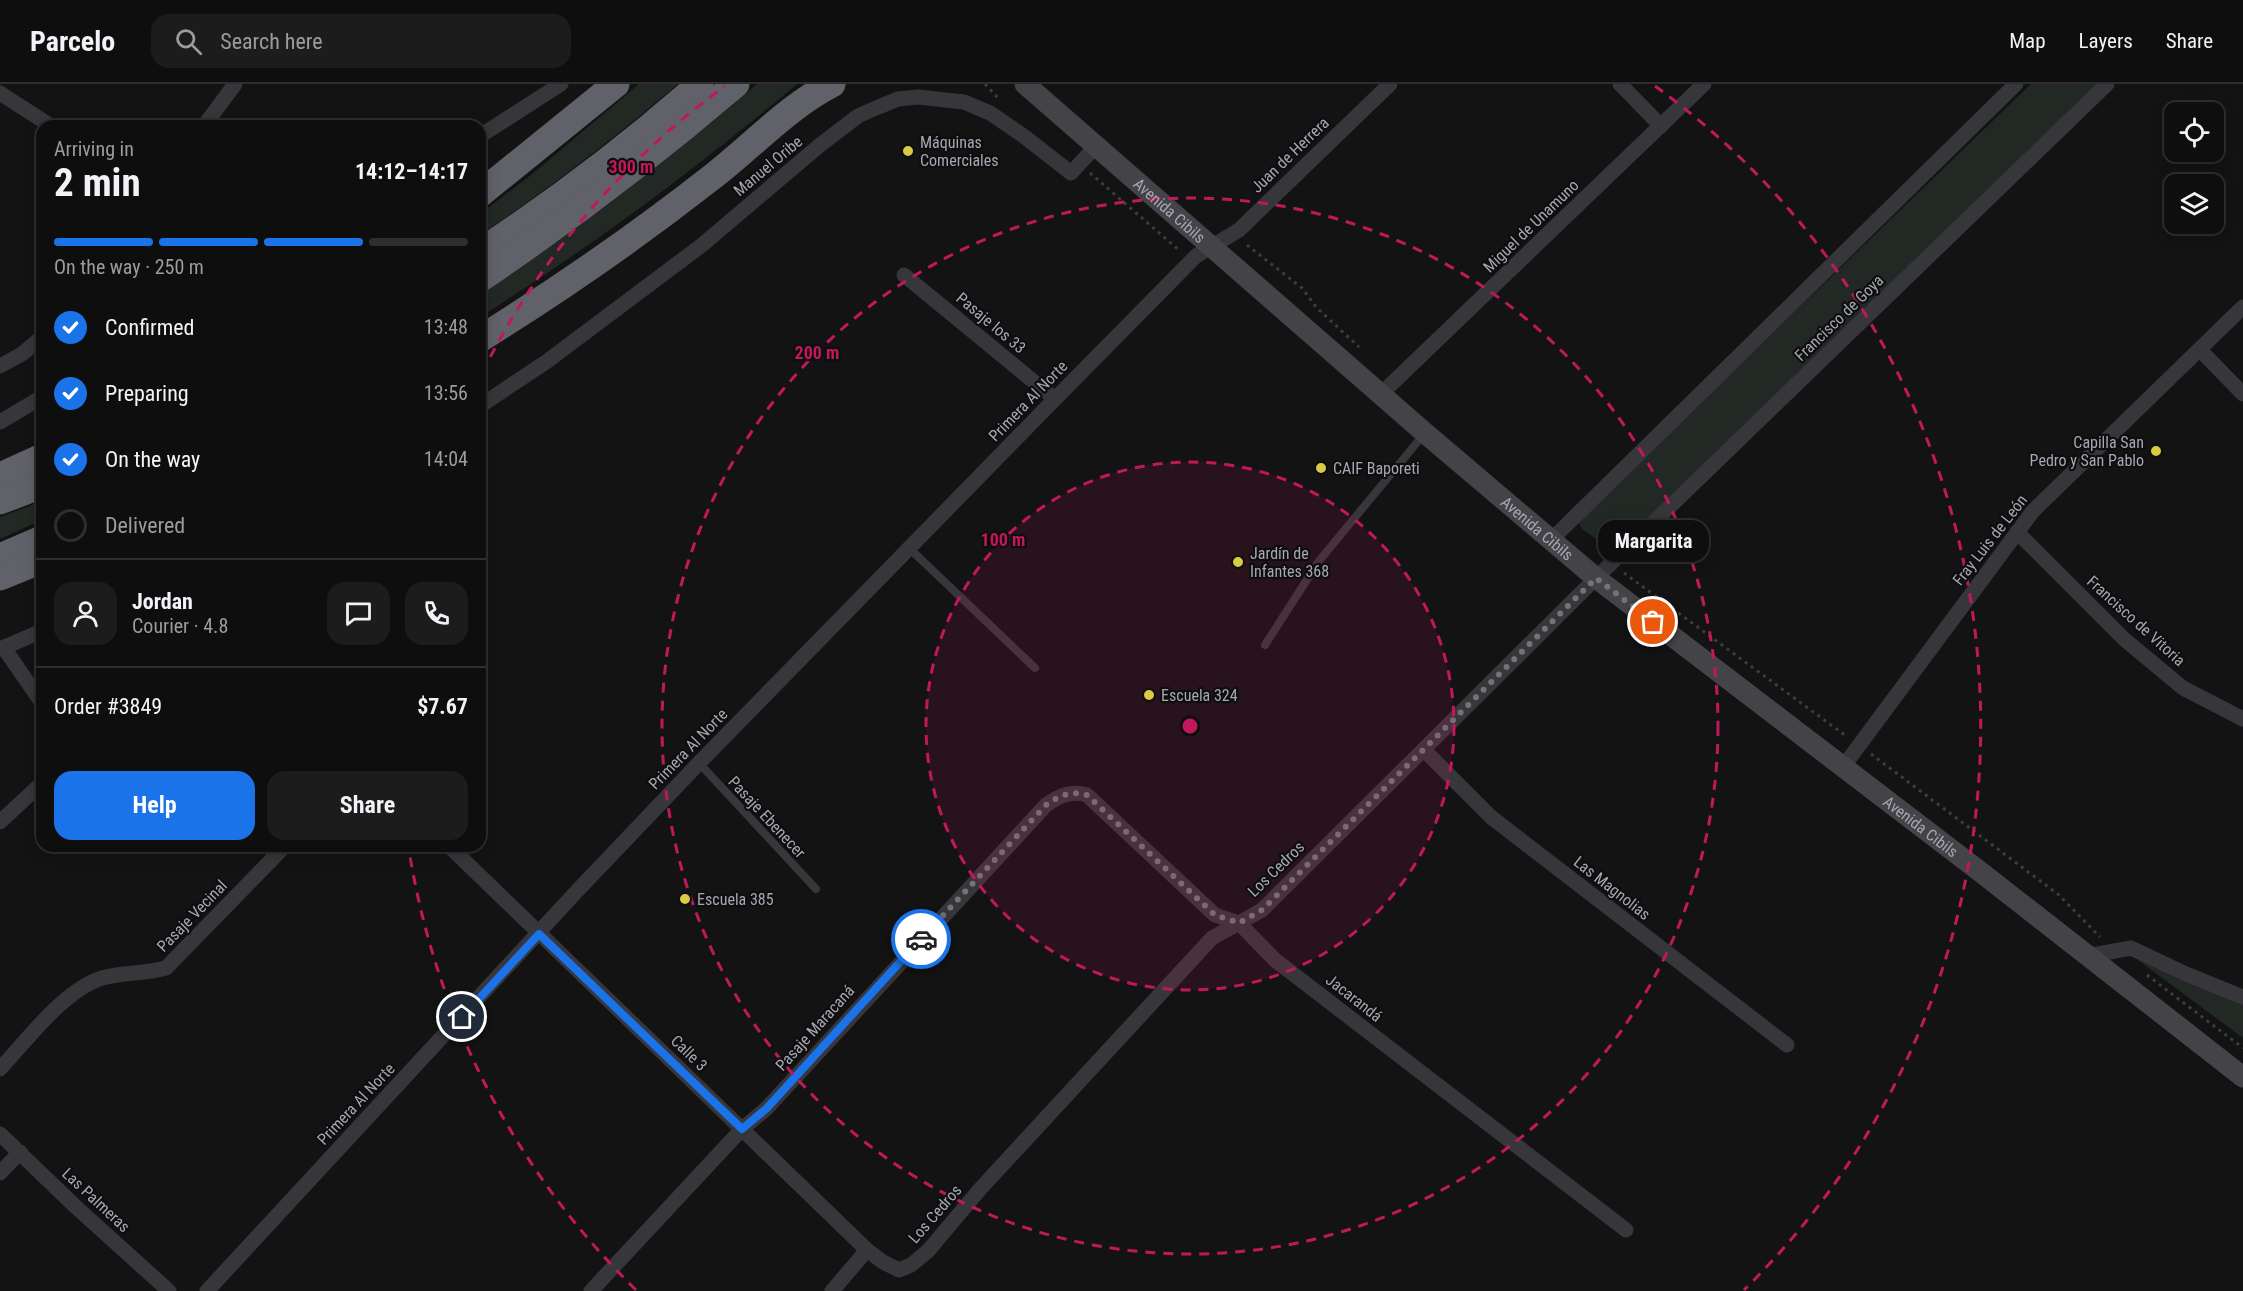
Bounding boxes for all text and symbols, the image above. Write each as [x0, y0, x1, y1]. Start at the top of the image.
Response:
search box [151, 14, 571, 68]
text: Parcelo [30, 25, 115, 58]
icon: search [172, 25, 205, 58]
text: Search here [220, 29, 323, 54]
text: Map [2009, 29, 2046, 53]
text: Layers [2079, 29, 2133, 53]
text: Share [2166, 29, 2213, 53]
map controls [2164, 102, 2224, 234]
button: locate [2164, 102, 2224, 162]
street label: Juan de Herrera [1247, 113, 1333, 197]
street label: Manuel Oribe [730, 132, 806, 200]
place label: Máquinas Comerciales [920, 133, 999, 170]
text: Arriving in [54, 137, 134, 161]
marker: Máquinas Comerciales [901, 144, 915, 158]
text: 300 m [609, 156, 653, 177]
text: 14:12–14:17 [355, 159, 468, 184]
text: 2 min [54, 160, 141, 206]
street label: Avenida Cibils [1130, 174, 1209, 247]
button: layers [2164, 174, 2224, 234]
street label: Miguel de Unamuno [1479, 176, 1583, 276]
text: On the way · 250 m [54, 255, 204, 279]
street label: Francisco de Goya [1791, 271, 1887, 365]
street label: Pasaje los 33 [952, 289, 1030, 357]
icon: check [54, 311, 87, 344]
text: Confirmed [105, 315, 194, 340]
text: 13:48 [424, 315, 468, 339]
text: 200 m [795, 342, 839, 363]
street label: Primera Al Norte [985, 357, 1071, 445]
icon: check [54, 377, 87, 410]
text: Preparing [105, 381, 189, 406]
text: 13:56 [424, 381, 468, 405]
place label: Capilla San Pedro y San Pablo [2030, 433, 2144, 470]
icon: check [54, 443, 87, 476]
marker: Capilla San Pedro y San Pablo [2149, 444, 2163, 458]
text: On the way [105, 447, 200, 472]
text: 14:04 [424, 447, 468, 471]
place label: CAIF Baporeti [1333, 459, 1420, 478]
marker: CAIF Baporeti [1314, 461, 1328, 475]
street label: Fray Luis de León [1949, 491, 2031, 589]
street label: Avenida Cibils [1497, 492, 1577, 564]
text: Delivered [105, 513, 185, 538]
callout: Margarita [1598, 520, 1708, 562]
text: 100 m [981, 529, 1025, 550]
text: Margarita [1615, 529, 1692, 553]
place label: Jardín de Infantes 368 [1250, 544, 1329, 581]
marker: Jardín de Infantes 368 [1231, 555, 1245, 569]
street label: Francisco de Vitoria [2083, 572, 2189, 670]
button: person [54, 582, 117, 645]
button: chat [327, 582, 390, 645]
button: phone [405, 582, 468, 645]
text: Jordan [132, 589, 193, 614]
pin [1627, 596, 1678, 647]
icon: bag [1636, 605, 1669, 638]
text: Courier · 4.8 [132, 614, 228, 638]
place label: Escuela 324 [1161, 686, 1238, 705]
marker: Escuela 324 [1142, 688, 1156, 702]
text: Order #3849 [54, 694, 162, 719]
text: $7.67 [417, 694, 468, 719]
street label: Primera Al Norte [645, 705, 731, 793]
centre of rings [1180, 716, 1200, 736]
button: Help [54, 771, 255, 840]
button: Share [267, 771, 468, 840]
street label: Pasaje Ebenecer [724, 772, 810, 862]
street label: Avenida Cibils [1880, 792, 1962, 861]
street label: Los Cedros [1244, 837, 1308, 901]
street label: Las Magnolias [1570, 852, 1654, 924]
street label: Pasaje Vecinal [153, 876, 231, 956]
place label: Escuela 385 [697, 890, 774, 909]
marker: Escuela 385 [678, 892, 692, 906]
courier [891, 909, 951, 969]
icon: car [905, 923, 938, 956]
street label: Jacarandá [1322, 970, 1386, 1026]
street label: Pasaje Maracaná [772, 981, 858, 1075]
pin [436, 991, 487, 1042]
icon: home [445, 1000, 478, 1033]
street label: Calle 3 [667, 1031, 711, 1075]
street label: Primera Al Norte [313, 1059, 399, 1149]
street label: Las Palmeras [58, 1164, 134, 1236]
street label: Los Cedros [904, 1181, 966, 1247]

